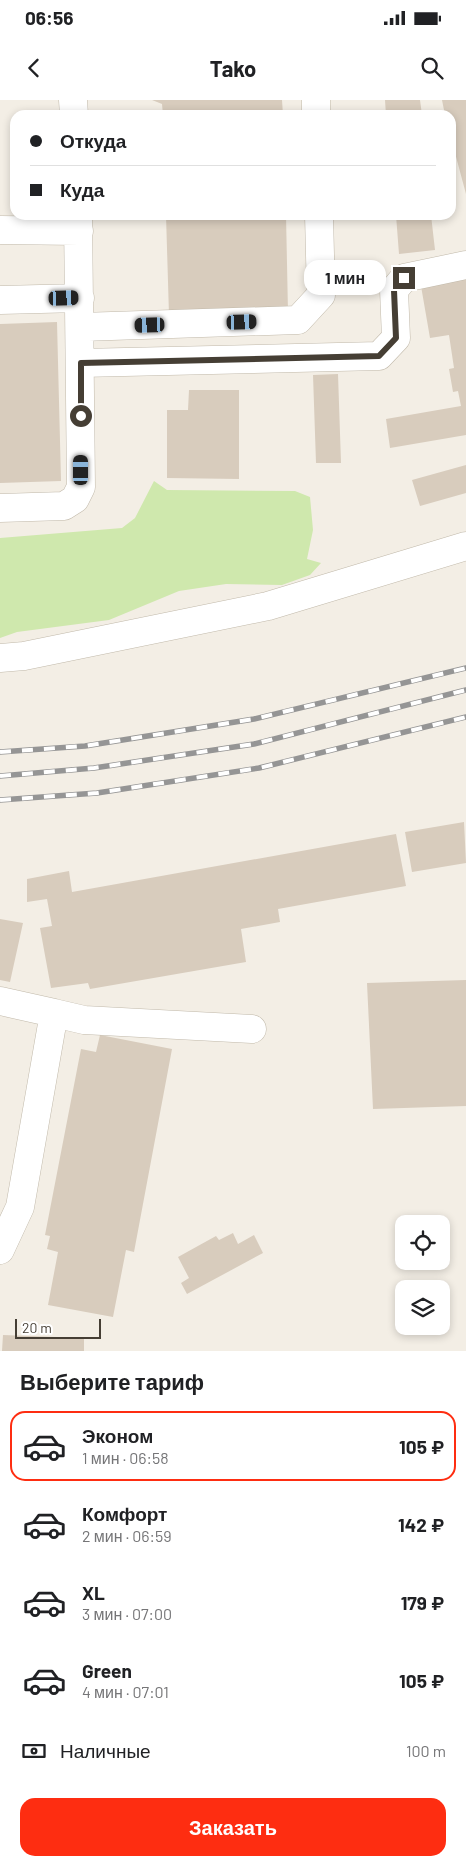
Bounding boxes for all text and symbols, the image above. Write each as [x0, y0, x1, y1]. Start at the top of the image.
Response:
text: 06:56 [25, 6, 73, 29]
icon: back [20, 54, 48, 82]
icon: search [418, 54, 446, 82]
text: Tako [210, 55, 256, 81]
text: Откуда [60, 129, 126, 152]
text: Куда [60, 178, 104, 201]
callout: 1 мин [304, 260, 386, 296]
route end [393, 267, 415, 289]
text: 1 мин [325, 268, 365, 287]
car [48, 290, 79, 306]
car [226, 314, 257, 330]
car [134, 317, 165, 333]
route start [70, 405, 92, 427]
car [73, 455, 88, 485]
map controls [395, 1215, 450, 1335]
button: locate [395, 1215, 450, 1270]
button: layers [395, 1280, 450, 1335]
scale bar [15, 1316, 101, 1339]
text: 20 m [22, 1319, 52, 1336]
text: Выберите тариф [20, 1368, 204, 1394]
icon: car [22, 1424, 67, 1469]
text: Эконом [82, 1424, 153, 1447]
text: 105 ₽ [399, 1435, 444, 1458]
text: 1 мин · 06:58 [82, 1448, 169, 1467]
icon: car [22, 1502, 67, 1547]
text: Комфорт [82, 1502, 167, 1525]
text: 142 ₽ [398, 1513, 444, 1536]
text: 2 мин · 06:59 [82, 1526, 172, 1545]
icon: car [22, 1580, 67, 1625]
text: XL [82, 1581, 105, 1604]
text: 179 ₽ [401, 1591, 444, 1614]
text: 3 мин · 07:00 [82, 1604, 172, 1623]
icon: car [22, 1658, 67, 1703]
text: Green [82, 1659, 132, 1682]
text: 105 ₽ [399, 1669, 444, 1692]
text: 4 мин · 07:01 [82, 1682, 169, 1701]
icon: cash [20, 1737, 48, 1765]
text: Наличные [60, 1739, 151, 1762]
text: 100 m [406, 1741, 446, 1760]
button: Заказать [20, 1798, 446, 1856]

